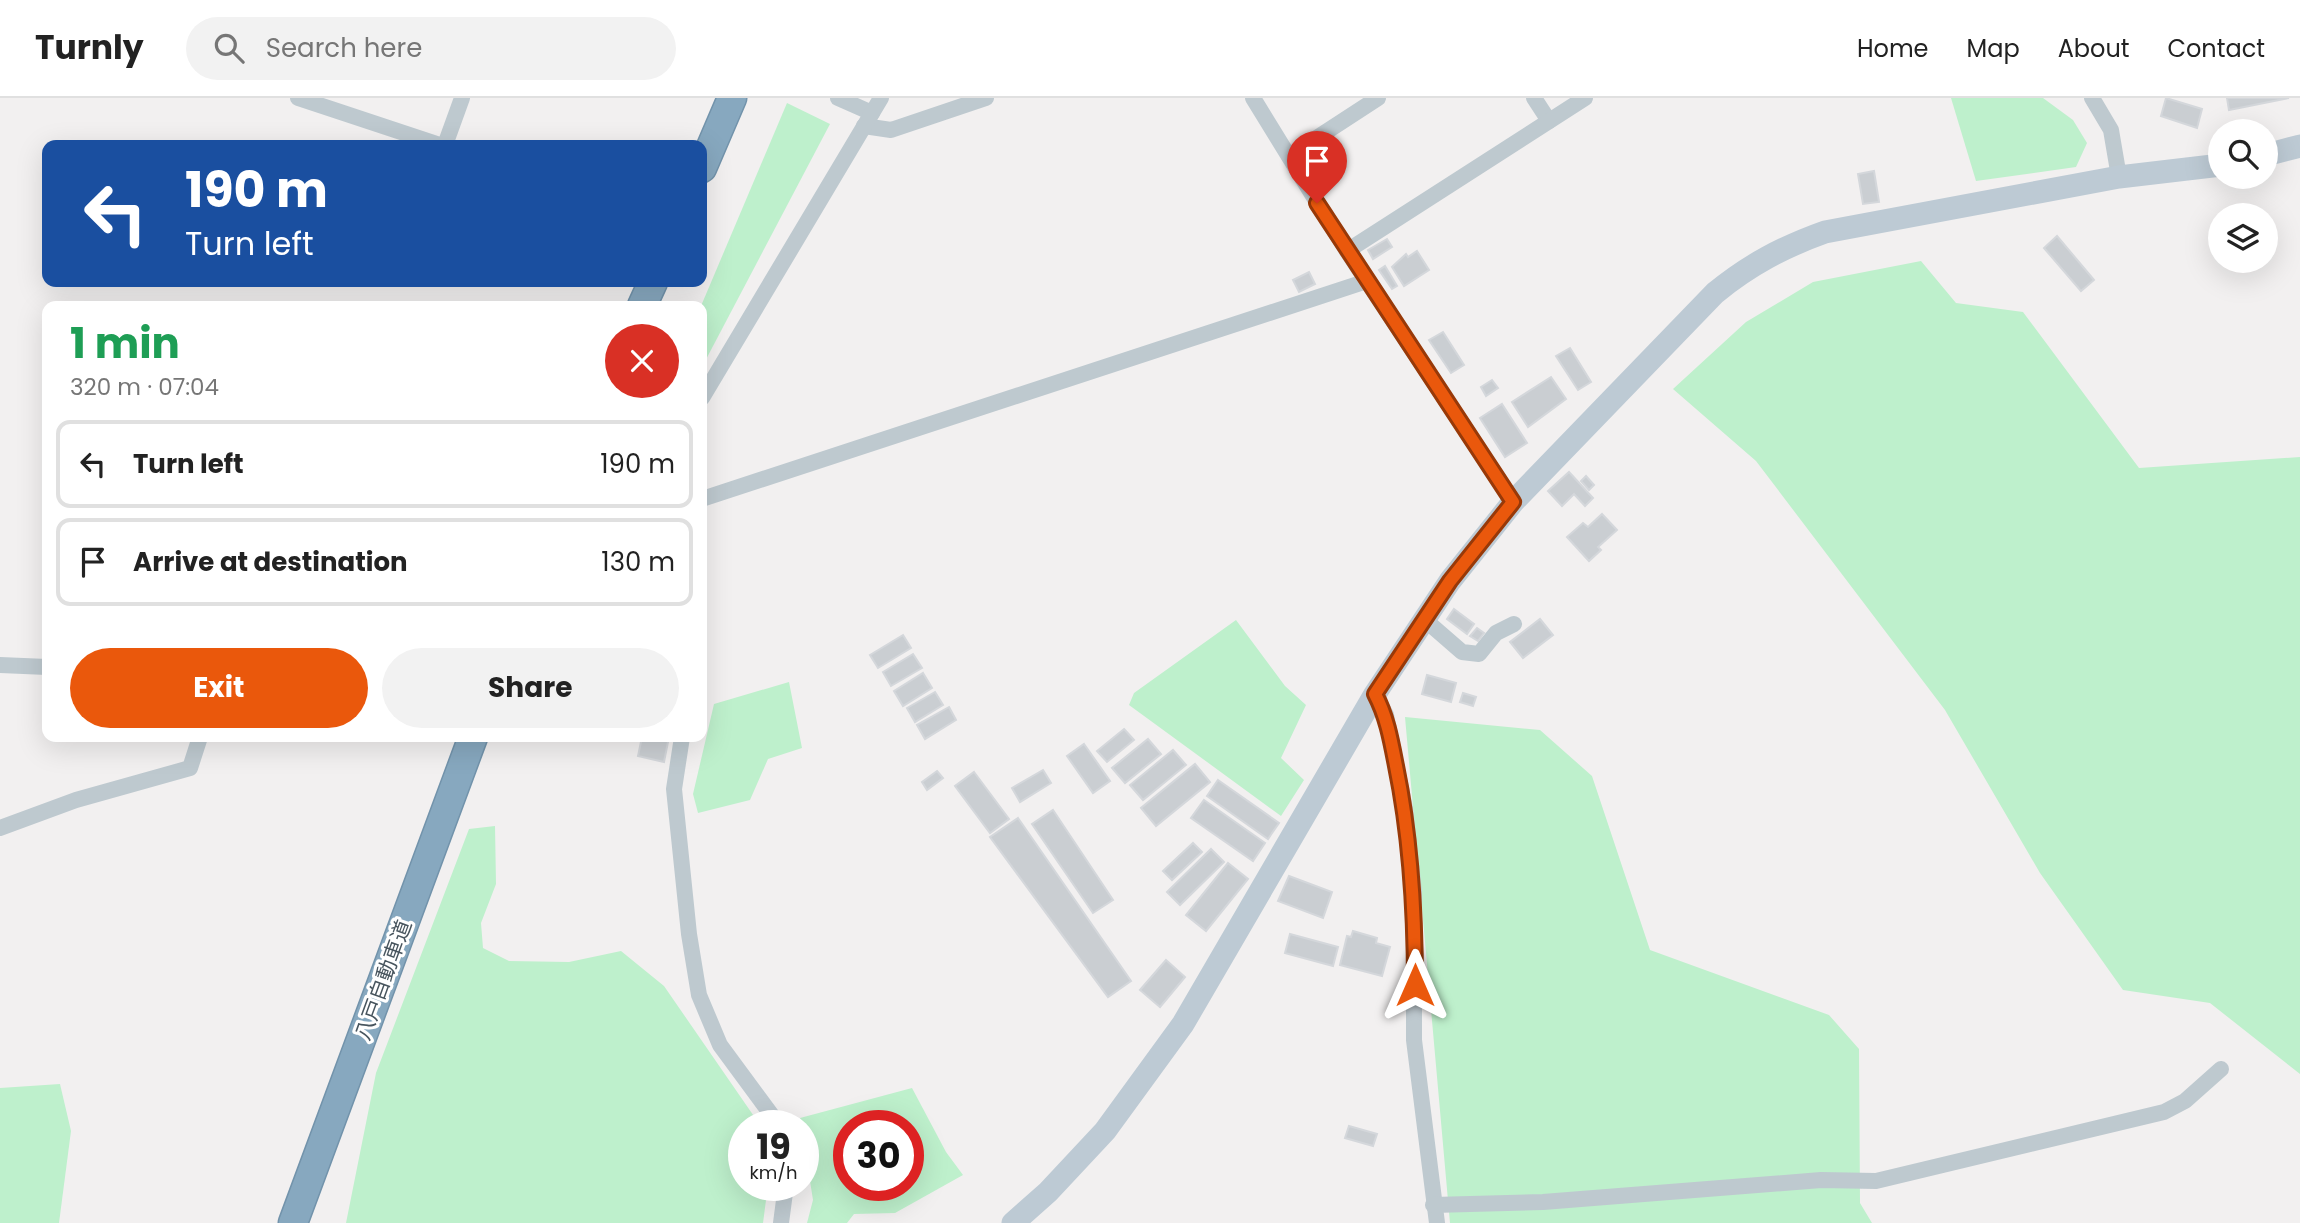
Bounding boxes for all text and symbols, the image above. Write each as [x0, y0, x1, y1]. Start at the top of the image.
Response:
search box [186, 17, 676, 80]
text: Turnly [35, 24, 144, 71]
icon: search [210, 29, 248, 67]
text: Search here [266, 30, 422, 66]
text: Home [1857, 32, 1929, 65]
text: Map [1967, 32, 2020, 65]
text: About [2058, 32, 2129, 65]
text: Contact [2167, 32, 2265, 65]
map controls [2208, 119, 2278, 273]
button: search [2208, 119, 2278, 189]
pin [1287, 131, 1347, 203]
icon: arrive [1298, 142, 1336, 180]
text: 190 m [185, 156, 328, 224]
icon: left [70, 168, 161, 259]
button: layers [2208, 203, 2278, 273]
text: Turn left [185, 221, 314, 266]
text: 1 min [70, 314, 180, 373]
button: close [605, 324, 679, 398]
text: 320 m · 07:04 [70, 371, 219, 403]
icon: left [74, 445, 112, 483]
text: Turn left [133, 446, 244, 482]
text: 190 m [600, 446, 675, 482]
icon: arrive [74, 543, 112, 581]
text: Arrive at destination [133, 544, 408, 580]
text: 130 m [601, 544, 675, 580]
button: Exit [70, 648, 368, 728]
button: Share [382, 648, 679, 728]
street label: 八戸自動車道 [348, 916, 418, 1044]
position arrow [1378, 948, 1452, 1022]
speed limit sign: 30 [833, 1110, 924, 1201]
text: 19 [756, 1122, 791, 1171]
text: km/h [750, 1160, 797, 1185]

